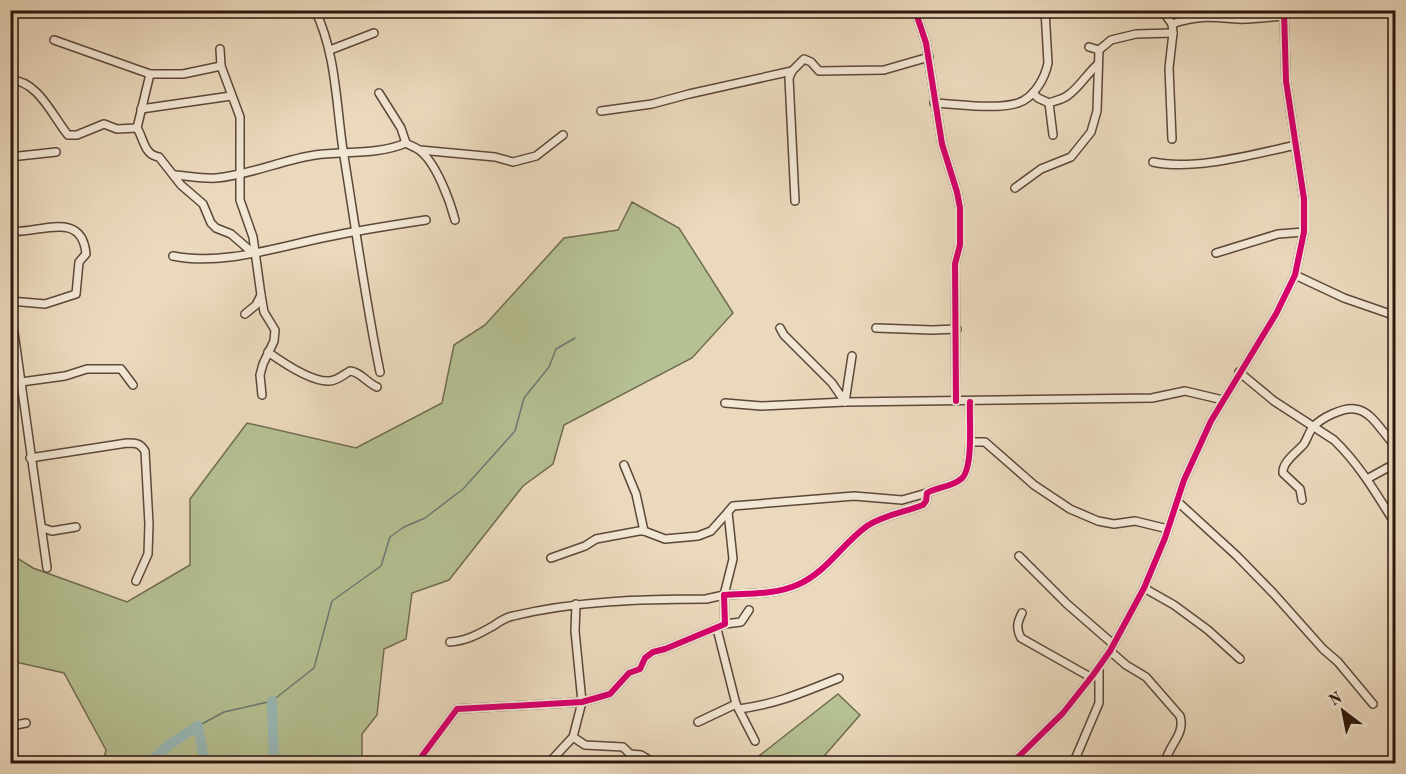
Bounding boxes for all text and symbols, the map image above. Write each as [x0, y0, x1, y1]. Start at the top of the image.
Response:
north arrow [1313, 681, 1373, 741]
text: N [1327, 690, 1346, 710]

